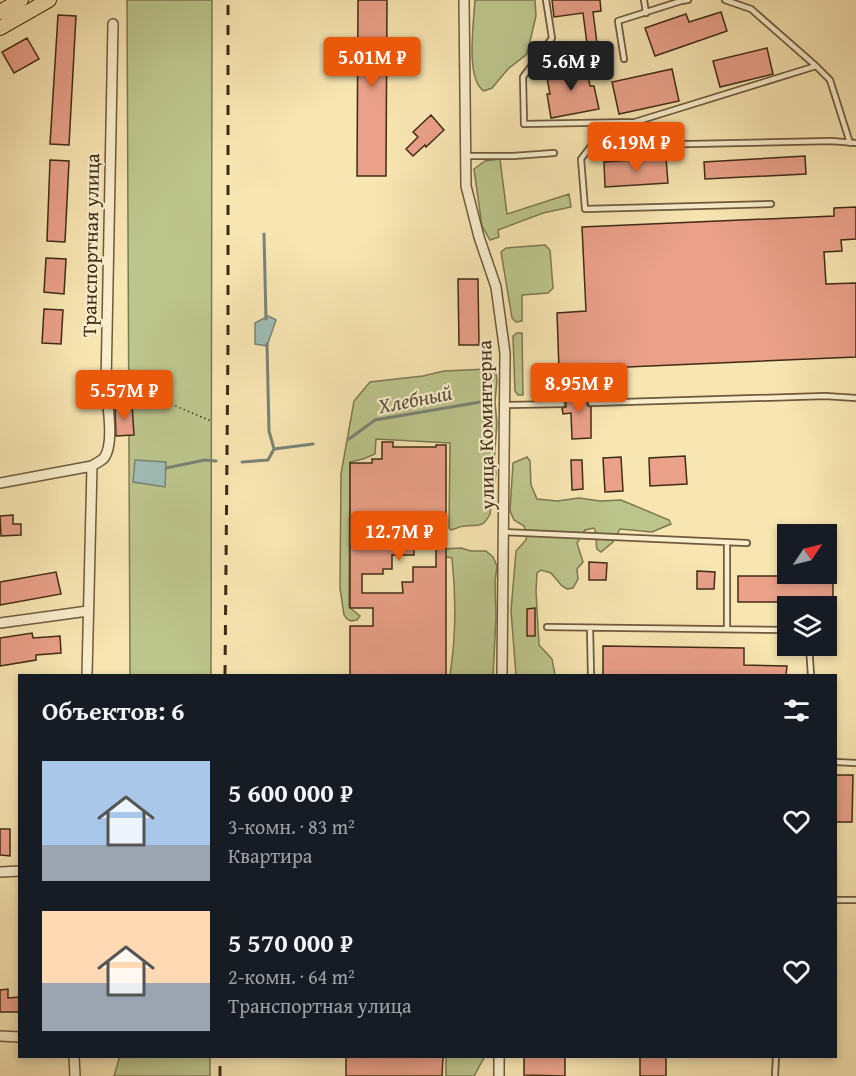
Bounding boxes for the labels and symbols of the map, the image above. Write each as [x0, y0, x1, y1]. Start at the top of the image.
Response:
pin: 5.01M ₽ [317, 37, 427, 88]
pin: 5.6M ₽ [522, 41, 620, 92]
pin: 6.19M ₽ [581, 122, 691, 173]
street label: Транспортная улица [74, 153, 106, 337]
street label: улица Коминтерна [469, 339, 501, 511]
pin: 8.95M ₽ [524, 363, 634, 414]
pin: 5.57M ₽ [69, 370, 179, 421]
water label: Хлебный [374, 377, 455, 422]
pin: 12.7M ₽ [344, 511, 454, 562]
north arrow [777, 524, 837, 584]

